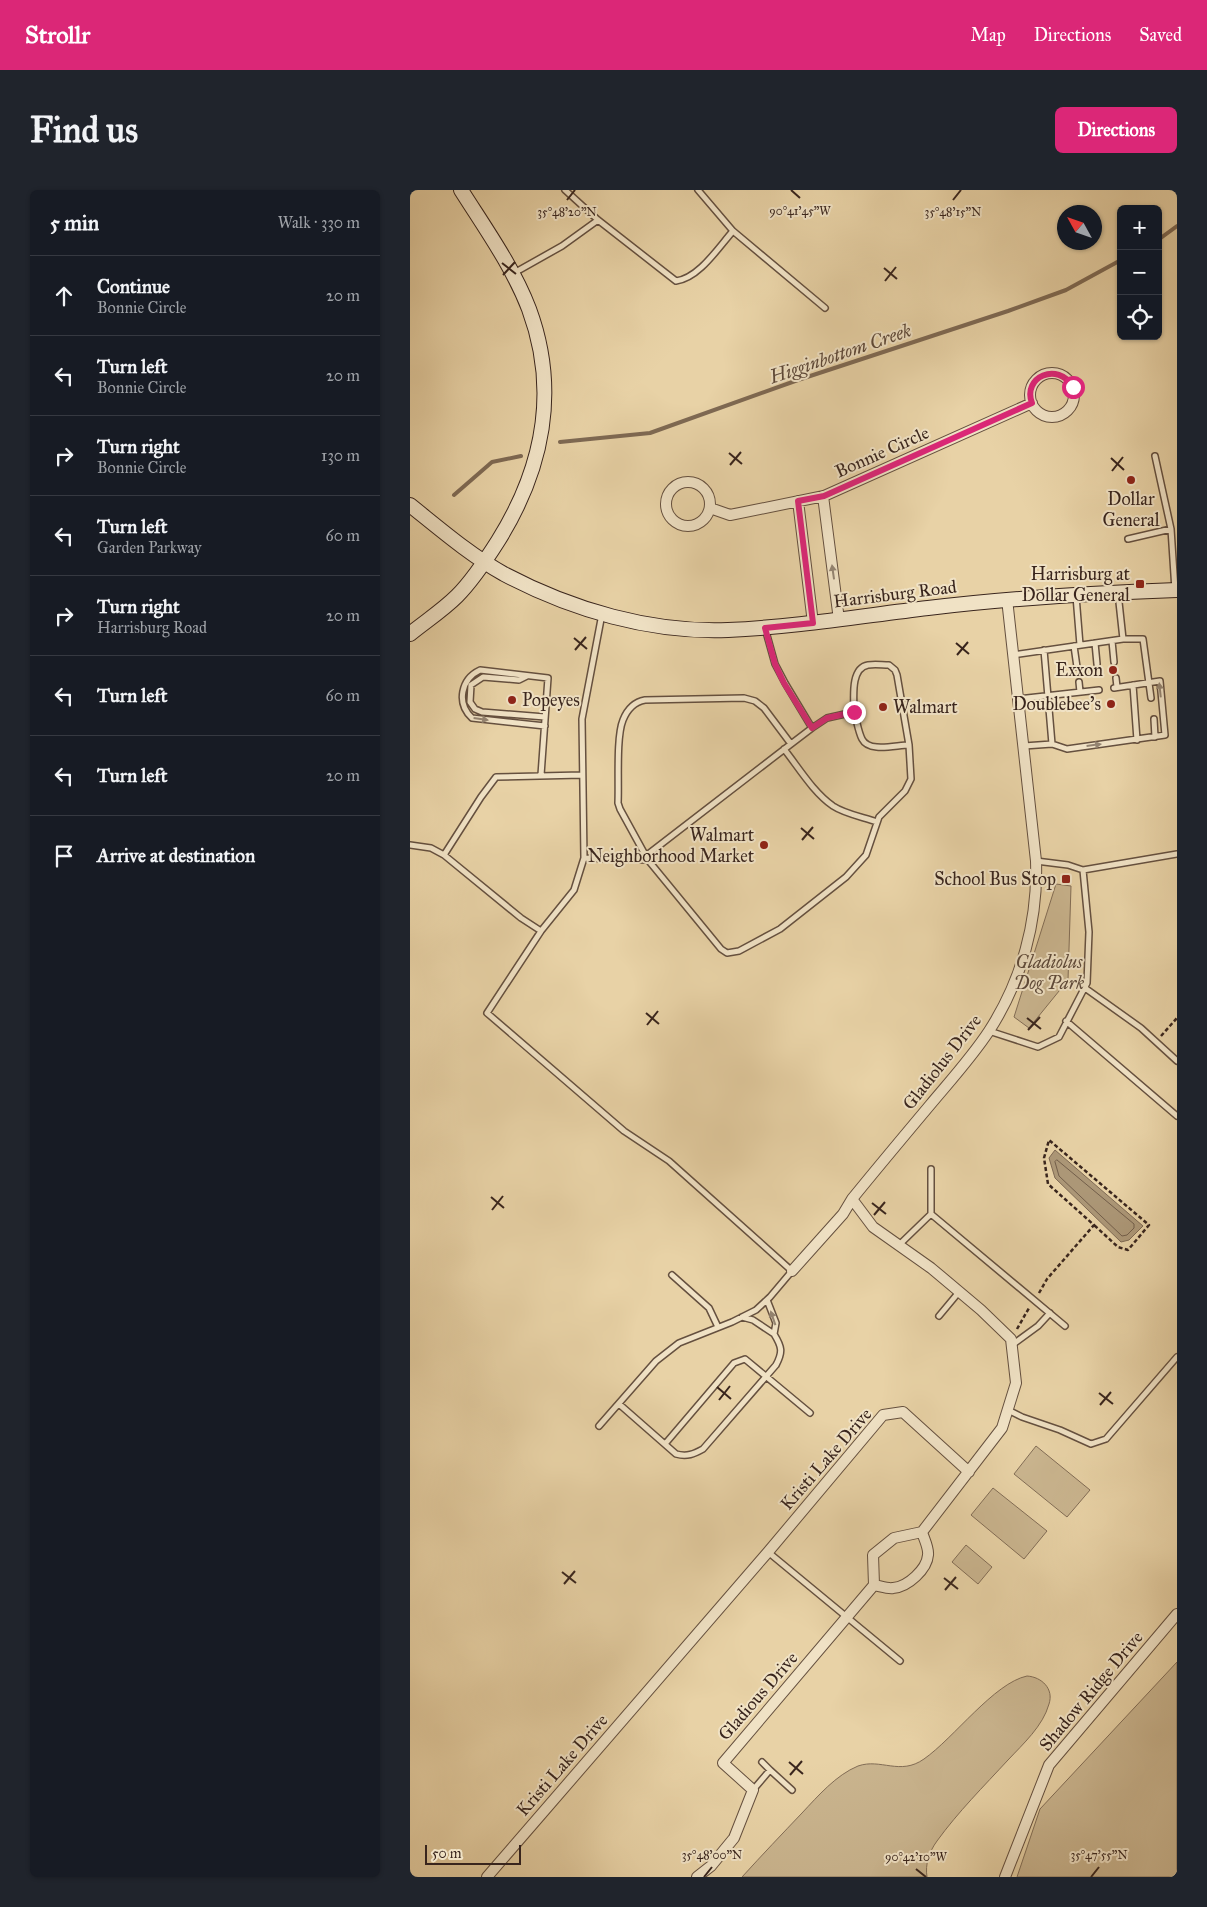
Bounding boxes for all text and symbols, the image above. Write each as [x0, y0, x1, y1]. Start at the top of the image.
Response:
text: Strollr [25, 20, 90, 50]
text: Map [970, 24, 1006, 46]
text: Directions [1034, 24, 1111, 46]
text: Saved [1139, 24, 1182, 46]
button: Directions [1055, 107, 1177, 153]
text: Find us [30, 109, 138, 152]
text: 90°41'45"W [769, 204, 831, 218]
text: 35°48'20"N [537, 205, 597, 219]
text: 35°48'15"N [925, 205, 981, 219]
north arrow [1057, 205, 1102, 250]
map controls [1117, 205, 1162, 340]
button: + [1117, 205, 1162, 250]
text: 5 min [50, 210, 99, 236]
text: Walk · 330 m [278, 213, 360, 232]
button: − [1117, 250, 1162, 295]
text: Continue [97, 275, 170, 298]
icon: ahead [50, 282, 78, 310]
text: 20 m [326, 286, 360, 305]
button: locate [1117, 295, 1162, 340]
text: Bonnie Circle [97, 298, 186, 317]
water label: Higginbottom Creek [765, 318, 915, 389]
text: Turn left [97, 355, 167, 378]
icon: left [50, 362, 78, 390]
text: 20 m [326, 366, 360, 385]
route start [1062, 376, 1085, 399]
text: Bonnie Circle [97, 378, 186, 397]
street label: Bonnie Circle [832, 421, 932, 483]
text: Turn right [97, 435, 180, 458]
icon: right [50, 442, 78, 470]
text: 130 m [321, 446, 360, 465]
text: Bonnie Circle [97, 458, 186, 477]
marker: Dollar General [1125, 474, 1137, 486]
place label: Dollar General [1102, 488, 1160, 531]
text: Turn left [97, 515, 167, 538]
icon: left [50, 522, 78, 550]
text: 60 m [326, 526, 360, 545]
text: Garden Parkway [97, 538, 202, 557]
place label: Harrisburg at Dollar General [1022, 563, 1131, 606]
one-way arrow [828, 564, 836, 580]
street label: Harrisburg Road [832, 576, 958, 613]
marker: Harrisburg at Dollar General [1134, 578, 1146, 590]
text: Turn right [97, 595, 180, 618]
icon: right [50, 602, 78, 630]
text: 20 m [326, 606, 360, 625]
text: Harrisburg Road [97, 618, 207, 637]
place label: Exxon [1055, 659, 1103, 681]
marker: Exxon [1107, 664, 1119, 676]
icon: left [50, 682, 78, 710]
one-way arrow [1156, 682, 1164, 698]
text: Turn left [97, 684, 167, 707]
text: 60 m [326, 686, 360, 705]
place label: Popeyes [522, 689, 580, 711]
place label: Doublebee's [1012, 693, 1101, 715]
marker: Popeyes [506, 694, 518, 706]
place label: Walmart [893, 696, 958, 718]
marker: Doublebee's [1105, 698, 1117, 710]
route end [843, 701, 866, 724]
marker: Walmart [877, 701, 889, 713]
one-way arrow [473, 715, 489, 723]
one-way arrow [1087, 741, 1103, 749]
icon: left [50, 762, 78, 790]
text: Turn left [97, 764, 167, 787]
text: 20 m [326, 766, 360, 785]
place label: Walmart Neighborhood Market [588, 824, 755, 868]
marker: Walmart Neighborhood Market [758, 839, 770, 851]
icon: arrive [50, 842, 78, 870]
text: Arrive at destination [97, 844, 255, 867]
place label: School Bus Stop [934, 868, 1056, 890]
marker: School Bus Stop [1060, 873, 1072, 885]
park label: Gladiolus Dog Park [1014, 951, 1084, 994]
street label: Gladiolus Drive [898, 1010, 986, 1114]
one-way arrow [769, 1310, 777, 1325]
street label: Kristi Lake Drive [776, 1403, 876, 1515]
street label: Shadow Ridge Drive [1034, 1627, 1148, 1756]
street label: Gladious Drive [713, 1647, 803, 1745]
street label: Kristi Lake Drive [512, 1709, 612, 1821]
scale bar [425, 1842, 521, 1865]
text: 50 m [432, 1845, 461, 1862]
text: 35°48'00"N [682, 1848, 742, 1862]
text: 35°47'55"N [1070, 1848, 1128, 1862]
text: 90°42'10"W [885, 1850, 948, 1864]

